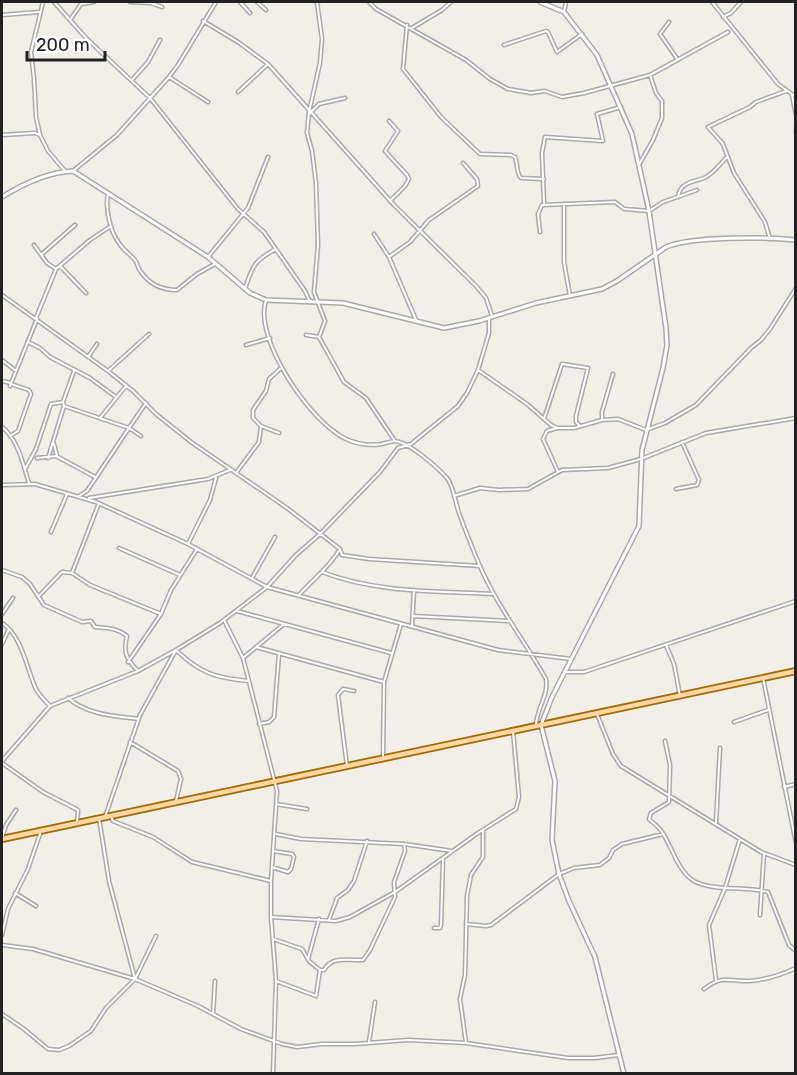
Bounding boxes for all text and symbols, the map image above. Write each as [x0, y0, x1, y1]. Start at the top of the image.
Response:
scale bar [27, 24, 105, 62]
text: 200 m [36, 34, 90, 56]

